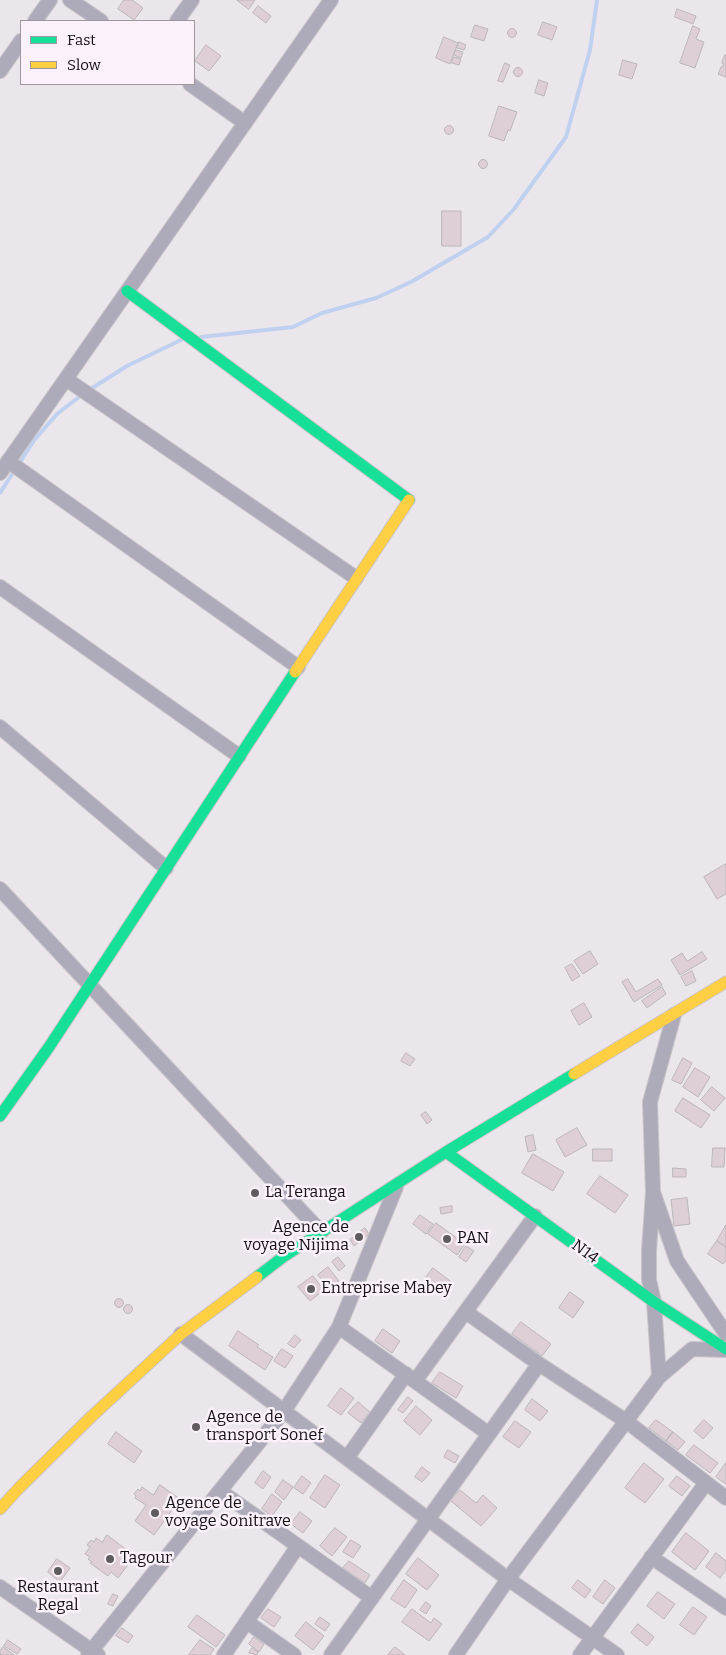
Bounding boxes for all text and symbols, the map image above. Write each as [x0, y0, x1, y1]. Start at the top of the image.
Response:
legend [20, 20, 195, 85]
text: Fast [67, 31, 96, 49]
text: Slow [67, 56, 101, 74]
place label: La Teranga [265, 1183, 346, 1203]
marker: La Teranga [249, 1187, 261, 1199]
place label: Agence de voyage Nijima [244, 1218, 349, 1256]
place label: PAN [457, 1229, 489, 1249]
marker: Agence de voyage Nijima [353, 1231, 365, 1243]
marker: PAN [441, 1233, 453, 1245]
street label: N14 [568, 1236, 602, 1268]
place label: Entreprise Mabey [321, 1279, 452, 1299]
marker: Entreprise Mabey [305, 1283, 317, 1295]
place label: Agence de transport Sonef [206, 1408, 323, 1446]
marker: Agence de transport Sonef [190, 1421, 202, 1433]
place label: Agence de voyage Sonitrave [165, 1494, 291, 1532]
marker: Agence de voyage Sonitrave [149, 1507, 161, 1519]
place label: Tagour [120, 1549, 172, 1569]
marker: Tagour [104, 1553, 116, 1565]
marker: Restaurant Regal [52, 1565, 64, 1577]
place label: Restaurant Regal [17, 1578, 99, 1616]

